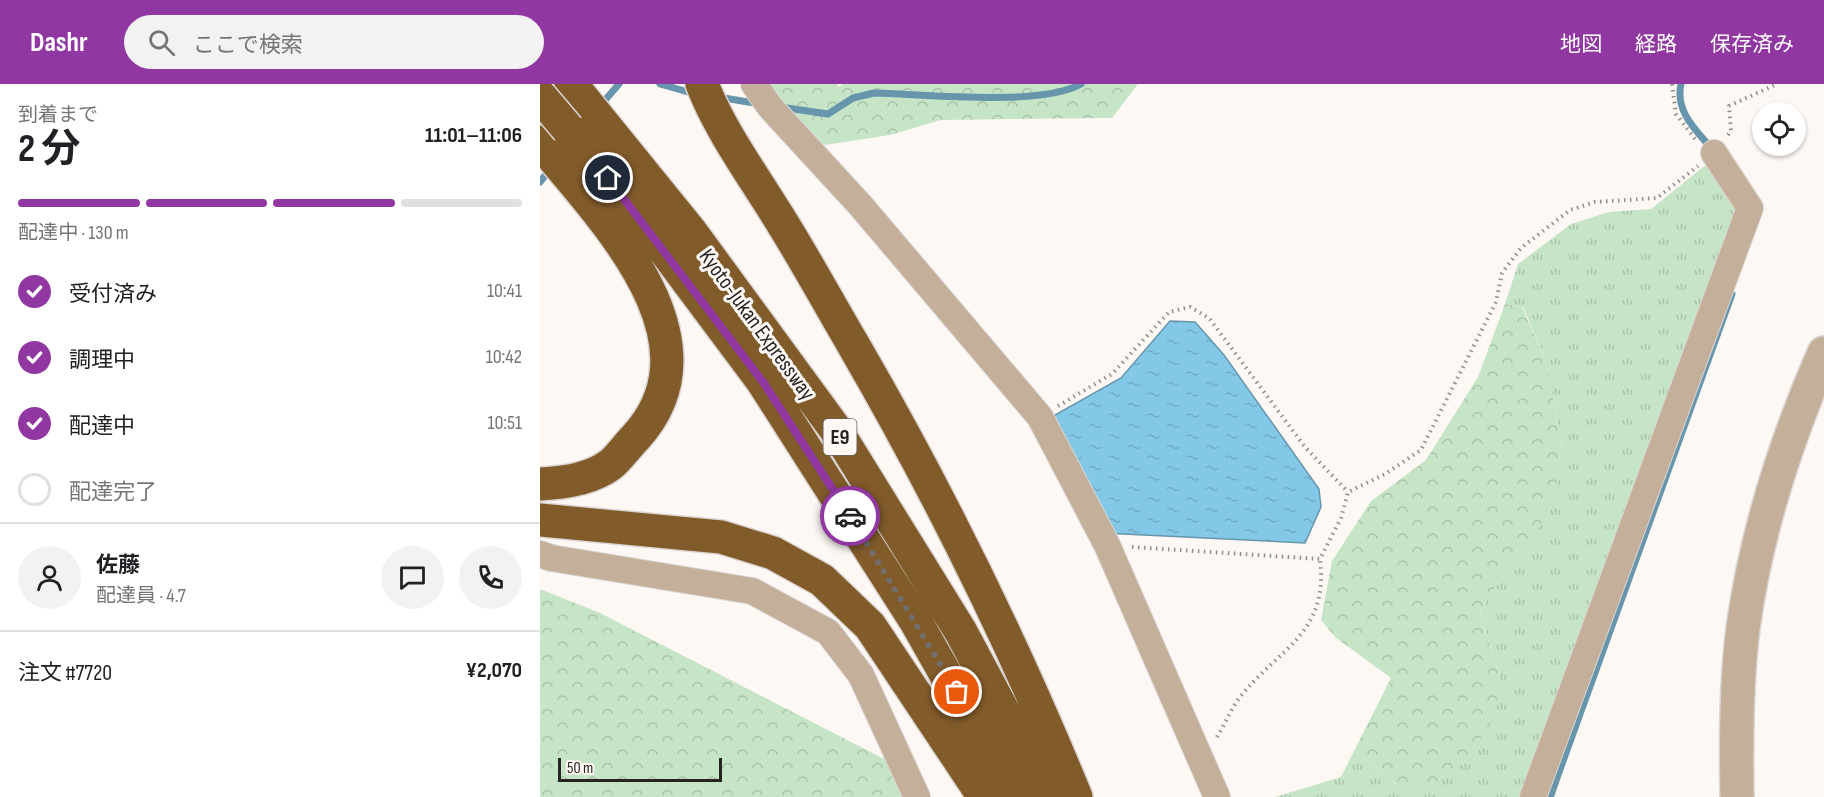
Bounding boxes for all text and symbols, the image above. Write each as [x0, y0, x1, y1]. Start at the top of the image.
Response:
search box [124, 15, 544, 69]
text: Dashr [30, 26, 88, 59]
icon: search [145, 26, 178, 59]
text: ここで検索 [193, 32, 303, 59]
text: 地図 [1560, 32, 1602, 57]
text: 経路 [1635, 32, 1677, 57]
text: 保存済み [1710, 32, 1794, 57]
map controls [1752, 102, 1806, 156]
button: locate [1752, 102, 1806, 156]
text: 到着まで [18, 103, 98, 127]
text: 11:01–11:06 [425, 122, 522, 149]
text: 2 分 [18, 126, 80, 173]
pin [582, 152, 633, 203]
icon: home [591, 161, 624, 194]
text: 配達中 · 130 m [18, 221, 129, 245]
street label: Kyoto-Jukan Expressway [693, 244, 821, 406]
icon: check [18, 275, 51, 308]
text: 10:41 [487, 279, 522, 303]
text: 受付済み [69, 281, 157, 308]
icon: check [18, 341, 51, 374]
text: 10:42 [486, 345, 522, 369]
text: 調理中 [69, 347, 135, 374]
icon: check [18, 407, 51, 440]
text: 10:51 [488, 411, 522, 435]
text: 配達中 [69, 413, 135, 440]
road number: E9 [824, 419, 856, 455]
text: 配達完了 [69, 479, 157, 506]
courier [820, 486, 880, 546]
icon: car [834, 500, 867, 533]
button: person [18, 546, 81, 609]
button: chat [381, 546, 444, 609]
button: phone [459, 546, 522, 609]
text: 佐藤 [96, 552, 140, 579]
text: 配達員 · 4.7 [96, 584, 186, 608]
text: ¥2,070 [466, 657, 522, 684]
text: 注文 #7720 [18, 660, 112, 687]
pin [931, 666, 982, 717]
icon: bag [940, 675, 973, 708]
scale bar [558, 755, 722, 782]
text: 50 m [567, 759, 593, 778]

